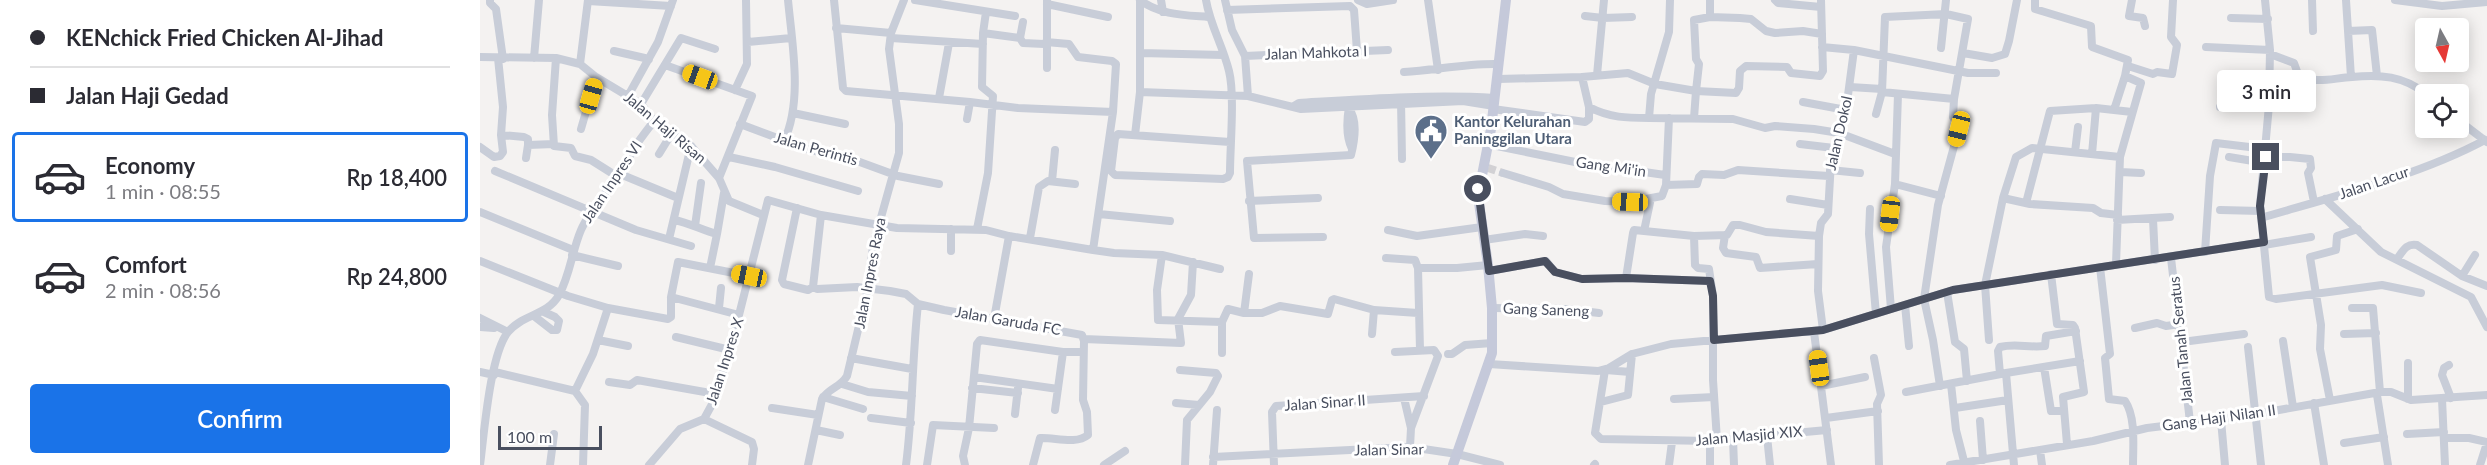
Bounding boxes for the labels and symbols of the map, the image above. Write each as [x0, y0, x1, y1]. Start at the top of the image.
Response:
north arrow [2415, 18, 2469, 72]
street label: Jalan Mahkota I [1264, 41, 1368, 63]
car [680, 62, 720, 92]
callout: 3 min [2216, 70, 2316, 112]
car [577, 76, 605, 116]
street label: Jalan Haji Risan [621, 88, 710, 167]
street label: Jalan Dokol [1821, 94, 1855, 172]
car [1946, 109, 1972, 149]
place label: Kantor Kelurahan Paninggilan Utara [1454, 112, 1572, 147]
public building icon: Kantor Kelurahan Paninggilan Utara [1413, 113, 1449, 160]
street label: Jalan Perintis [772, 127, 860, 169]
street label: Jalan Inpres VI [577, 137, 645, 226]
route end [2252, 143, 2279, 170]
street label: Gang Mi'in [1575, 152, 1647, 180]
street label: Jalan Lacur [2336, 162, 2412, 202]
route start [1464, 175, 1491, 202]
car [1612, 192, 1648, 212]
car [1879, 195, 1901, 233]
street label: Jalan Inpres Raya [849, 216, 889, 330]
car [730, 263, 768, 289]
street label: Jalan Tanah Seratus [2164, 276, 2196, 405]
street label: Gang Saneng [1503, 298, 1590, 320]
street label: Jalan Garuda FC [954, 302, 1062, 338]
street label: Jalan Inpres X [701, 315, 747, 407]
car [1808, 349, 1830, 387]
street label: Jalan Sinar II [1284, 390, 1366, 414]
street label: Gang Haji Nilan II [2161, 400, 2277, 434]
street label: Jalan Masjid XIX [1695, 421, 1803, 449]
scale bar [498, 423, 602, 450]
street label: Jalan Sinar [1354, 439, 1424, 459]

